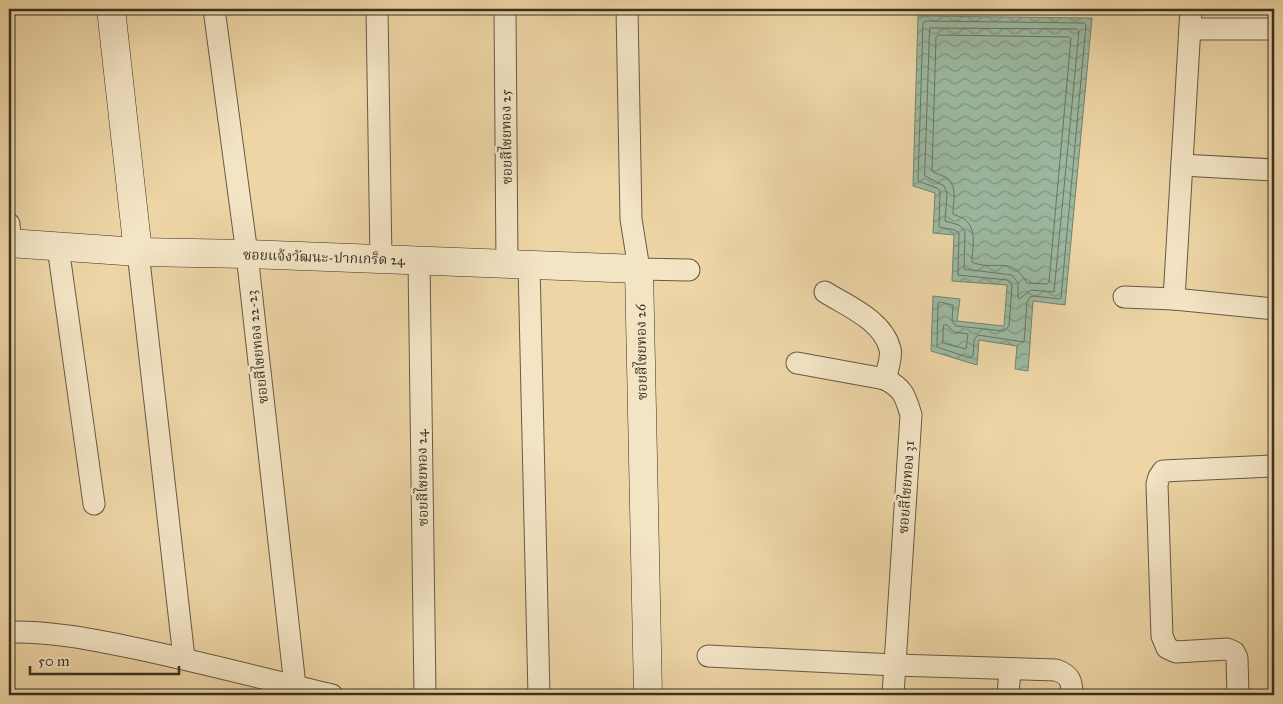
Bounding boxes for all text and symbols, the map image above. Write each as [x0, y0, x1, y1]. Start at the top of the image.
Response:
street label: ซอยสีไชยทอง 25 [495, 89, 516, 185]
street label: ซอยแจ้งวัฒนะ-ปากเกร็ด 24 [243, 246, 406, 269]
street label: ซอยสีไชยทอง 22-23 [241, 289, 272, 405]
street label: ซอยสีไชยทอง 26 [630, 303, 651, 400]
street label: ซอยสีไชยทอง 24 [411, 428, 432, 527]
street label: ซอยสีไชยทอง 31 [893, 439, 918, 534]
scale bar [30, 644, 179, 676]
text: 50 m [38, 652, 70, 670]

